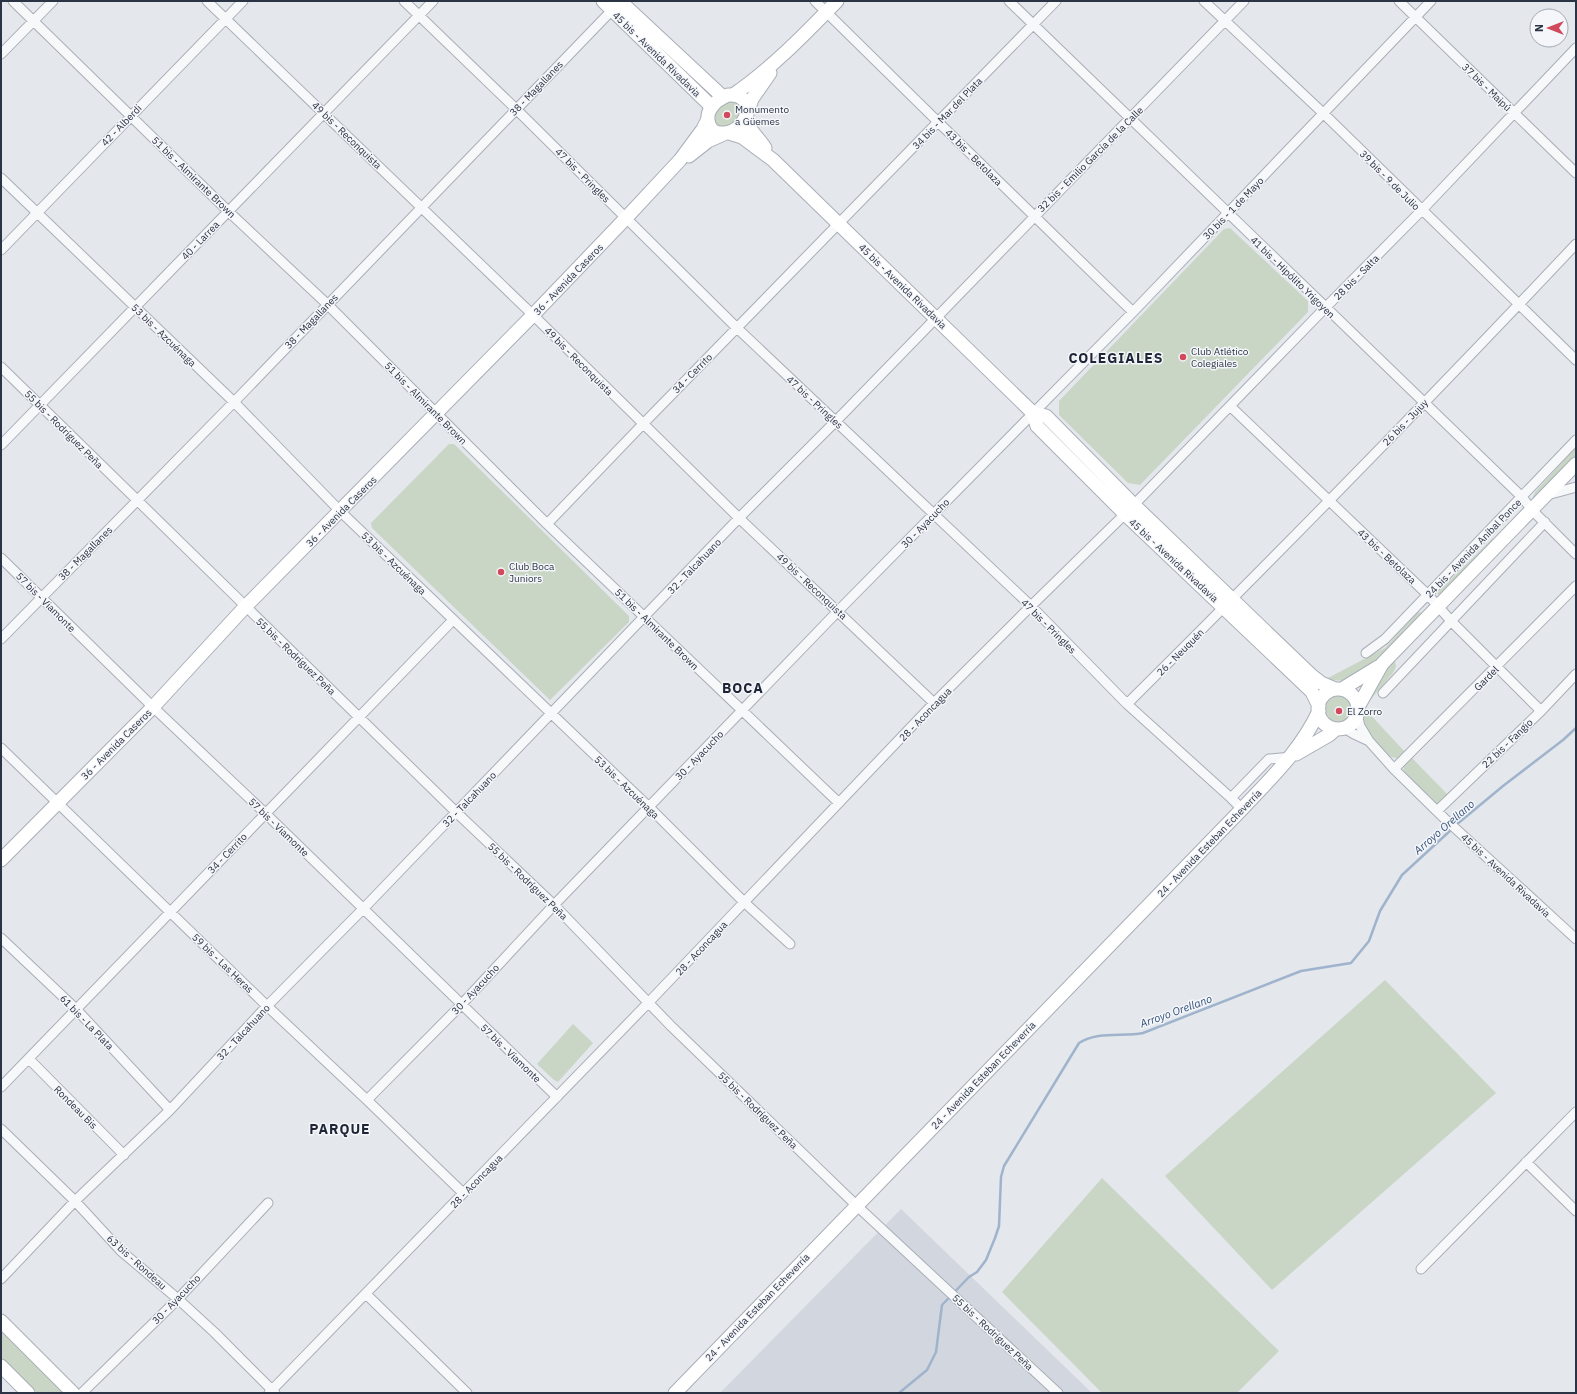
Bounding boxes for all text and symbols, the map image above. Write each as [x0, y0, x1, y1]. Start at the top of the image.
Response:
north arrow [1529, 8, 1569, 48]
street label: 45 bis - Avenida Rivadavia [610, 9, 704, 100]
text: N [1532, 24, 1546, 32]
street label: 38 - Magallanes [507, 58, 566, 119]
street label: 37 bis - Maipú [1459, 61, 1514, 114]
street label: 34 bis - Mar del Plata [910, 74, 986, 152]
street label: 49 bis - Reconquista [309, 99, 385, 172]
street label: 42 - Alberdi [98, 102, 144, 149]
place label: Monumento a Güemes [735, 103, 789, 128]
street label: 32 bis - Emilio García de la Calle [1035, 103, 1146, 215]
marker: Monumento a Güemes [722, 110, 732, 120]
street label: 43 bis - Betolaza [942, 126, 1005, 189]
street label: 51 bis - Almirante Brown [149, 134, 238, 221]
street label: 47 bis - Pringles [552, 145, 613, 206]
street label: 39 bis - 9 de Julio [1357, 148, 1423, 213]
street label: 30 bis - 1 de Mayo [1200, 174, 1267, 242]
street label: 40 - Larrea [179, 218, 223, 263]
street label: 41 bis - Hipólito Yrigoyen [1248, 234, 1338, 321]
street label: 36 - Avenida Caseros [531, 241, 606, 318]
street label: 45 bis - Avenida Rivadavia [856, 241, 950, 332]
street label: 28 bis - Salta [1331, 251, 1382, 303]
street label: 38 - Magallanes [282, 291, 341, 352]
street label: 53 bis - Azcuénaga [129, 301, 199, 370]
street label: 49 bis - Reconquista [542, 324, 616, 399]
place label: Club Atlético Colegiales [1191, 345, 1249, 370]
district label: COLEGIALES [1068, 349, 1164, 367]
street label: 34 - Cerrito [670, 350, 715, 396]
marker: Club Atlético Colegiales [1178, 352, 1188, 362]
street label: 51 bis - Almirante Brown [382, 359, 470, 447]
street label: 47 bis - Pringles [784, 373, 846, 432]
street label: 55 bis - Rodríguez Peña [22, 387, 106, 472]
street label: 26 bis - Jujuy [1380, 396, 1431, 449]
street label: 36 - Avenida Caseros [303, 473, 380, 550]
street label: 30 - Ayacucho [898, 495, 953, 551]
street label: 24 bis - Avenida Aníbal Ponce [1423, 496, 1525, 601]
street label: 45 bis - Avenida Rivadavia [1126, 516, 1221, 606]
street label: 38 - Magallanes [55, 523, 115, 583]
street label: 43 bis - Betolaza [1355, 526, 1419, 587]
street label: 53 bis - Azcuénaga [359, 529, 429, 598]
street label: 32 - Talcahuano [665, 536, 724, 597]
street label: 49 bis - Reconquista [774, 550, 850, 623]
place label: Club Boca Juniors [509, 560, 555, 585]
marker: Club Boca Juniors [496, 567, 506, 577]
street label: 57 bis - Viamonte [13, 570, 79, 635]
street label: 51 bis - Almirante Brown [612, 586, 701, 673]
street label: 47 bis - Pringles [1018, 596, 1079, 657]
street label: 55 bis - Rodríguez Peña [253, 615, 339, 698]
street label: 26 - Neuquén [1154, 626, 1207, 679]
street label: Gardel [1471, 663, 1502, 694]
district label: BOCA [722, 679, 764, 697]
street label: 28 - Aconcagua [896, 684, 955, 744]
place label: El Zorro [1347, 705, 1383, 718]
street label: 36 - Avenida Caseros [78, 706, 155, 783]
marker: El Zorro [1334, 706, 1344, 716]
street label: 22 bis - Fangio [1479, 716, 1536, 771]
street label: 30 - Ayacucho [672, 727, 727, 783]
street label: 53 bis - Azcuénaga [592, 753, 662, 822]
street label: 32 - Talcahuano [440, 769, 499, 830]
street label: 24 - Avenida Esteban Echeverría [1154, 786, 1265, 900]
street label: 57 bis - Viamonte [246, 795, 312, 860]
water label: Arroyo Orellano [1410, 797, 1477, 858]
street label: 34 - Cerrito [205, 830, 250, 876]
street label: 45 bis - Avenida Rivadavia [1458, 831, 1553, 921]
street label: 55 bis - Rodríguez Peña [485, 840, 571, 923]
street label: 28 - Aconcagua [673, 918, 730, 978]
street label: 59 bis - Las Heras [189, 931, 256, 996]
street label: 30 - Ayacucho [449, 961, 502, 1017]
water label: Arroyo Orellano [1137, 991, 1214, 1031]
street label: 61 bis - La Plata [57, 992, 117, 1053]
street label: 32 - Talcahuano [214, 1001, 273, 1063]
street label: 24 - Avenida Esteban Echeverría [928, 1018, 1039, 1132]
street label: 57 bis - Viamonte [478, 1021, 544, 1086]
street label: 55 bis - Rodríguez Peña [715, 1069, 801, 1152]
street label: Rondeau Bis [51, 1083, 100, 1132]
district label: PARQUE [309, 1120, 371, 1138]
street label: 28 - Aconcagua [447, 1151, 506, 1211]
street label: 63 bis - Rondeau [104, 1232, 169, 1293]
street label: 24 - Avenida Esteban Echeverría [702, 1250, 813, 1364]
street label: 30 - Ayacucho [149, 1271, 204, 1327]
street label: 55 bis - Rodríguez Peña [950, 1292, 1036, 1374]

